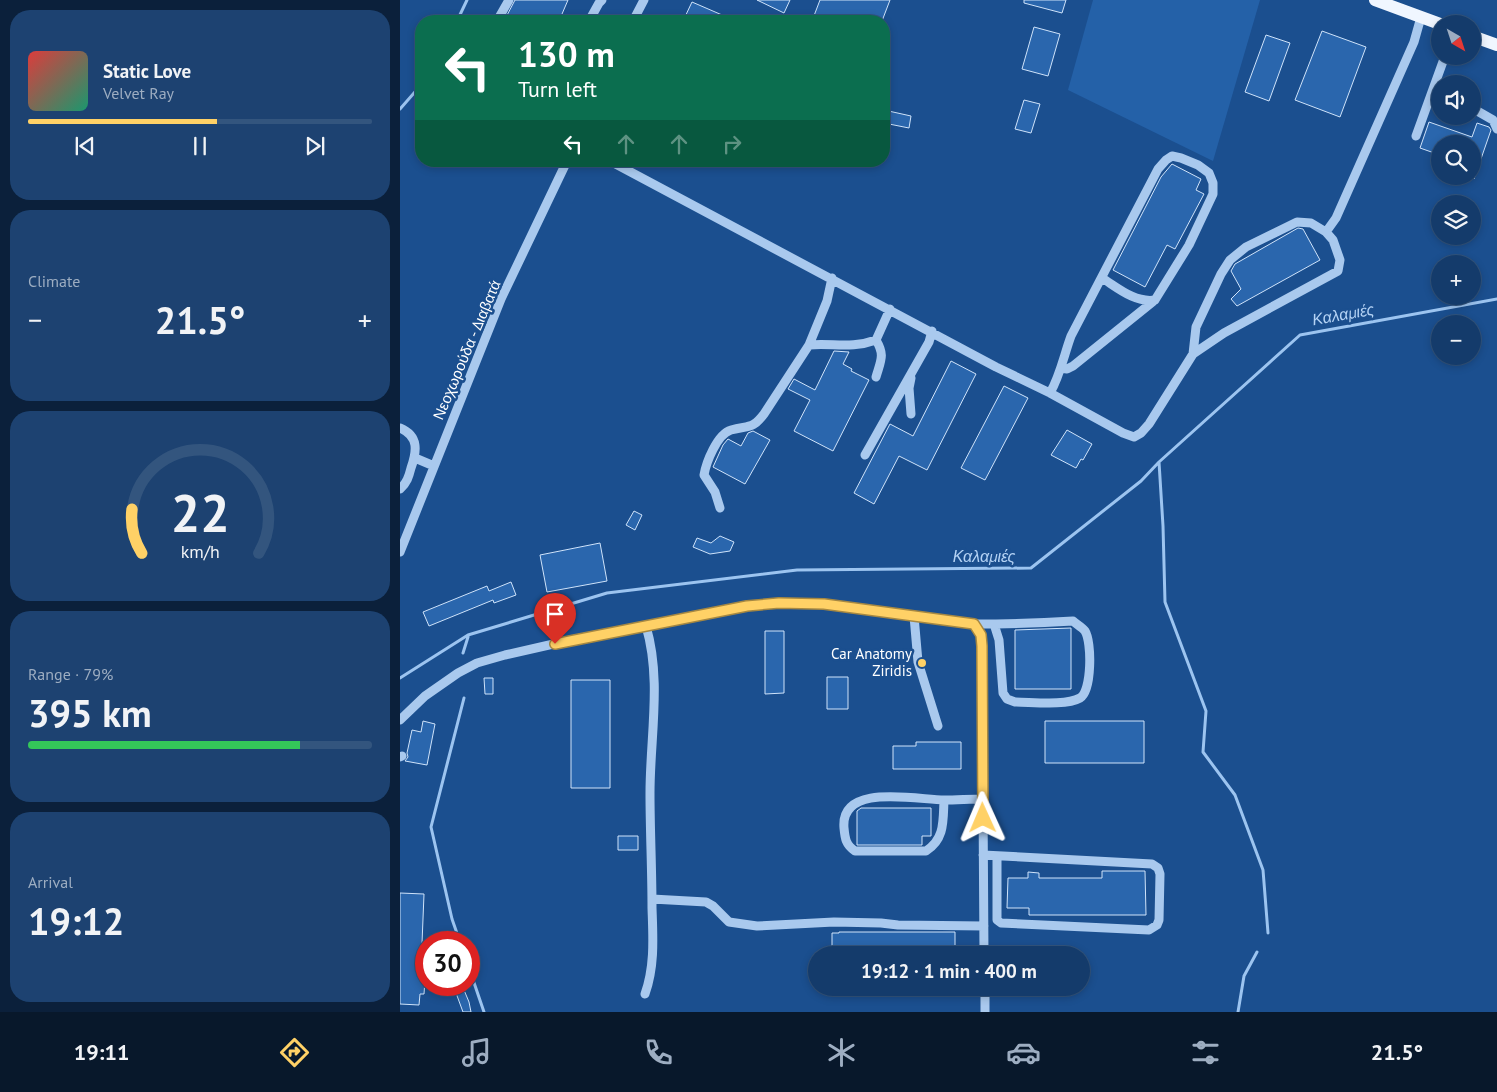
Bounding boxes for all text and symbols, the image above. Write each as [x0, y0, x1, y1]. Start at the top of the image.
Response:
north arrow [1431, 15, 1481, 65]
map controls [1431, 15, 1481, 365]
text: 130 m [518, 31, 615, 77]
icon: left [435, 35, 500, 100]
text: Static Love [103, 59, 191, 83]
text: Turn left [518, 75, 597, 103]
button: sound [1431, 75, 1481, 125]
text: Velvet Ray [103, 83, 174, 103]
icon: left [559, 130, 587, 158]
icon: ahead [612, 130, 640, 158]
icon: ahead [665, 130, 693, 158]
icon: right [718, 130, 746, 158]
icon: previous [71, 132, 99, 160]
icon: pause [186, 132, 214, 160]
icon: next [301, 132, 329, 160]
button: search [1431, 135, 1481, 185]
button: layers [1431, 195, 1481, 245]
button: + [1431, 255, 1481, 305]
text: Climate [28, 271, 80, 291]
street label: Νεοχωρούδα - Διαβατά [428, 277, 505, 423]
text: 21.5° [155, 295, 245, 344]
water label: Καλαμιές [1310, 299, 1376, 329]
text: − [28, 301, 42, 338]
text: + [358, 301, 372, 338]
button: − [1431, 315, 1481, 365]
text: 22 [171, 479, 229, 546]
text: km/h [180, 540, 220, 563]
water label: Καλαμιές [953, 546, 1016, 566]
pin [534, 593, 576, 644]
icon: arrive [541, 600, 569, 628]
place label: Car Anatomy Ziridis [831, 644, 912, 680]
marker: Car Anatomy Ziridis [916, 657, 928, 669]
text: Range · 79% [28, 664, 113, 684]
text: 395 km [28, 688, 152, 737]
position arrow [956, 791, 1008, 843]
text: Arrival [28, 872, 73, 892]
text: 19:12 [28, 896, 124, 945]
speed limit sign: 30 [415, 931, 480, 996]
text: 19:12 · 1 min · 400 m [861, 959, 1037, 983]
icon: directions [277, 1035, 312, 1070]
icon: music [459, 1035, 494, 1070]
icon: phone [641, 1035, 676, 1070]
icon: climate [824, 1035, 859, 1070]
icon: car [1006, 1035, 1041, 1070]
icon: filters [1188, 1035, 1223, 1070]
text: 19:11 [74, 1038, 129, 1066]
text: 21.5° [1371, 1038, 1423, 1066]

